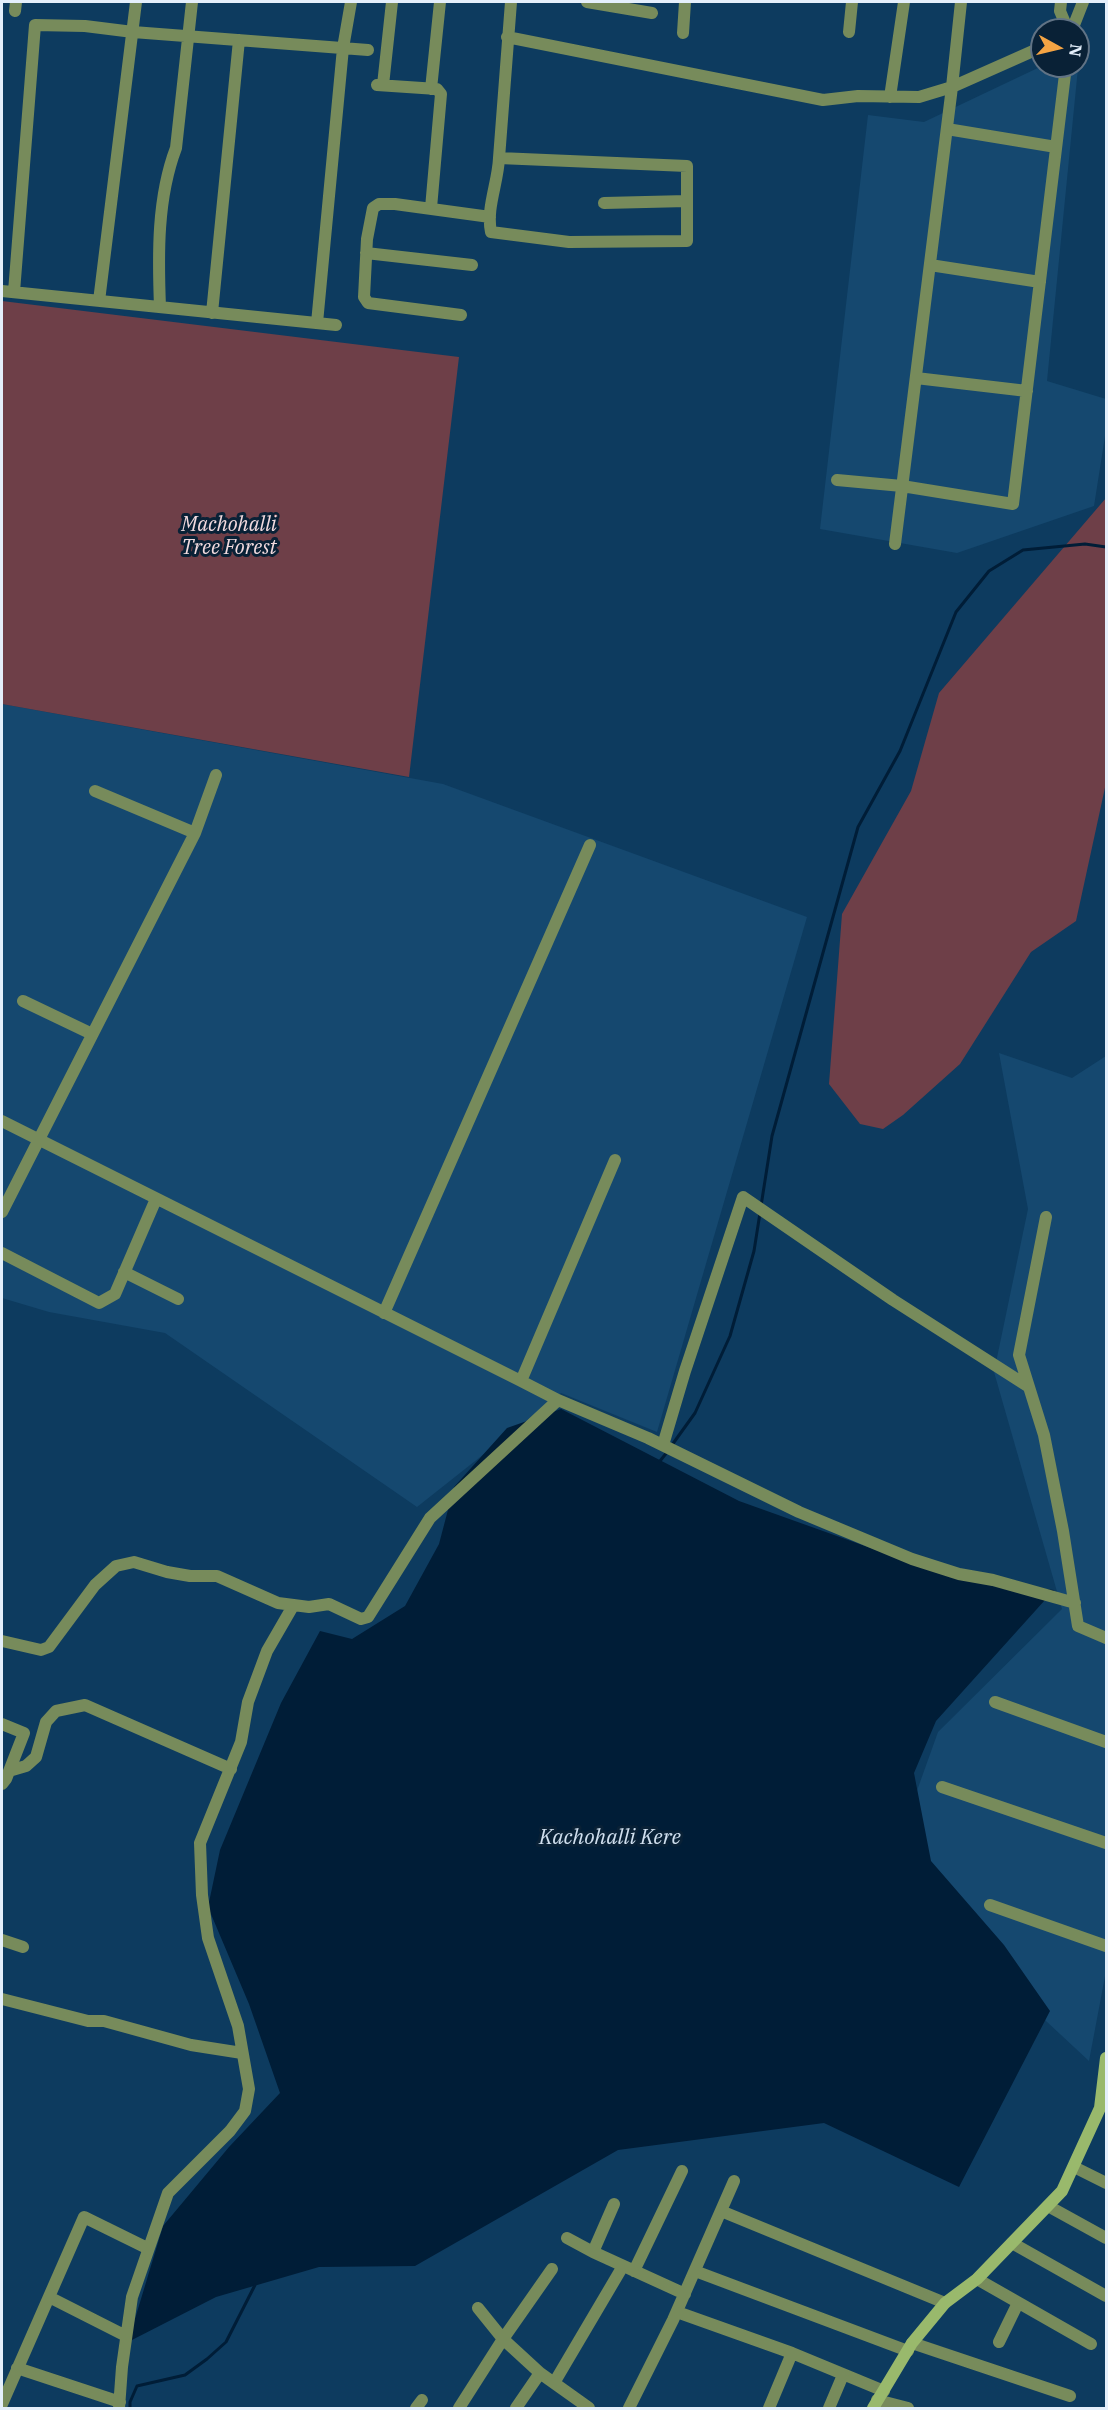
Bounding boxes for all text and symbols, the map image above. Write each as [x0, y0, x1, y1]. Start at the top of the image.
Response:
north arrow [1030, 18, 1090, 78]
text: N [1065, 43, 1087, 58]
park label: Machohalli Tree Forest [181, 513, 277, 560]
water label: Kachohalli Kere [539, 1825, 681, 1851]

